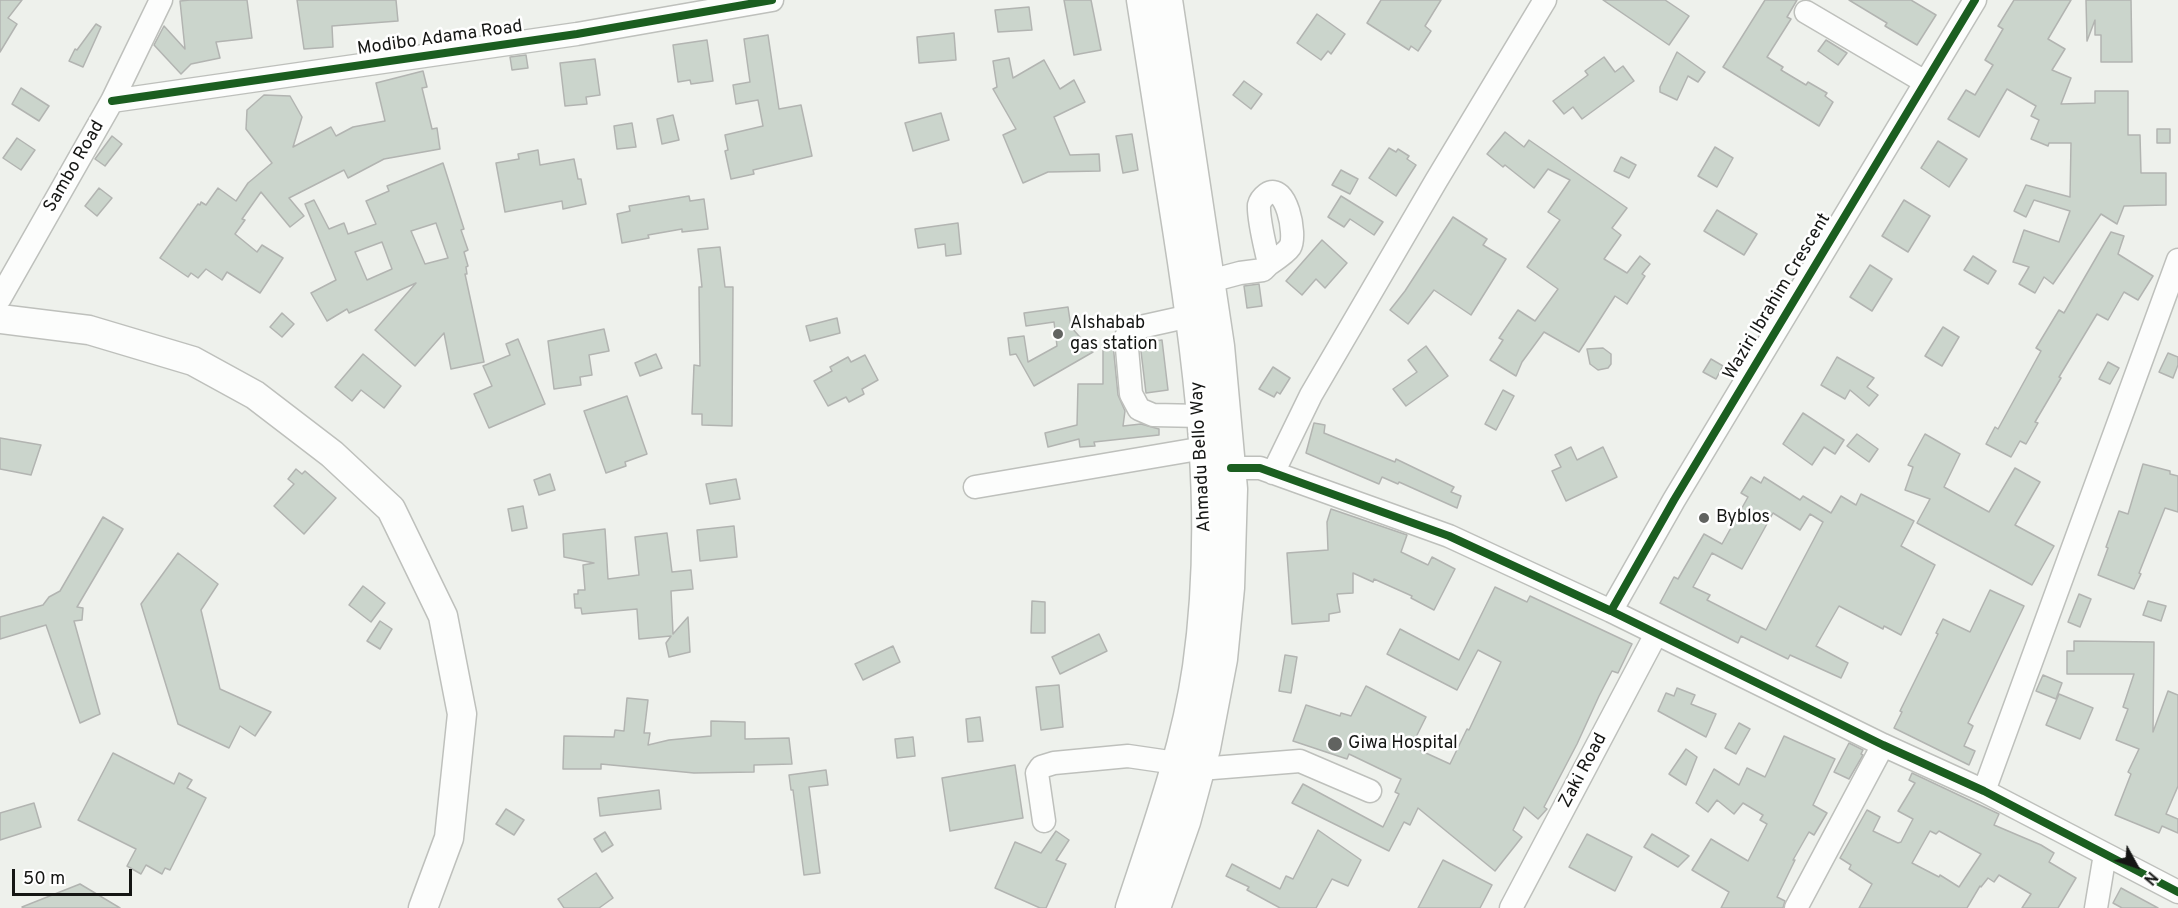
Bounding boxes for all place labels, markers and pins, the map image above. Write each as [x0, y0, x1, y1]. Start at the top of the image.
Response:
place label: Alshabab gas station [1070, 313, 1158, 356]
marker: Alshabab gas station [1051, 327, 1065, 341]
place label: Byblos [1716, 507, 1770, 529]
marker: Byblos [1697, 511, 1711, 525]
place label: Giwa Hospital [1348, 733, 1458, 755]
marker: Giwa Hospital [1326, 735, 1344, 753]

